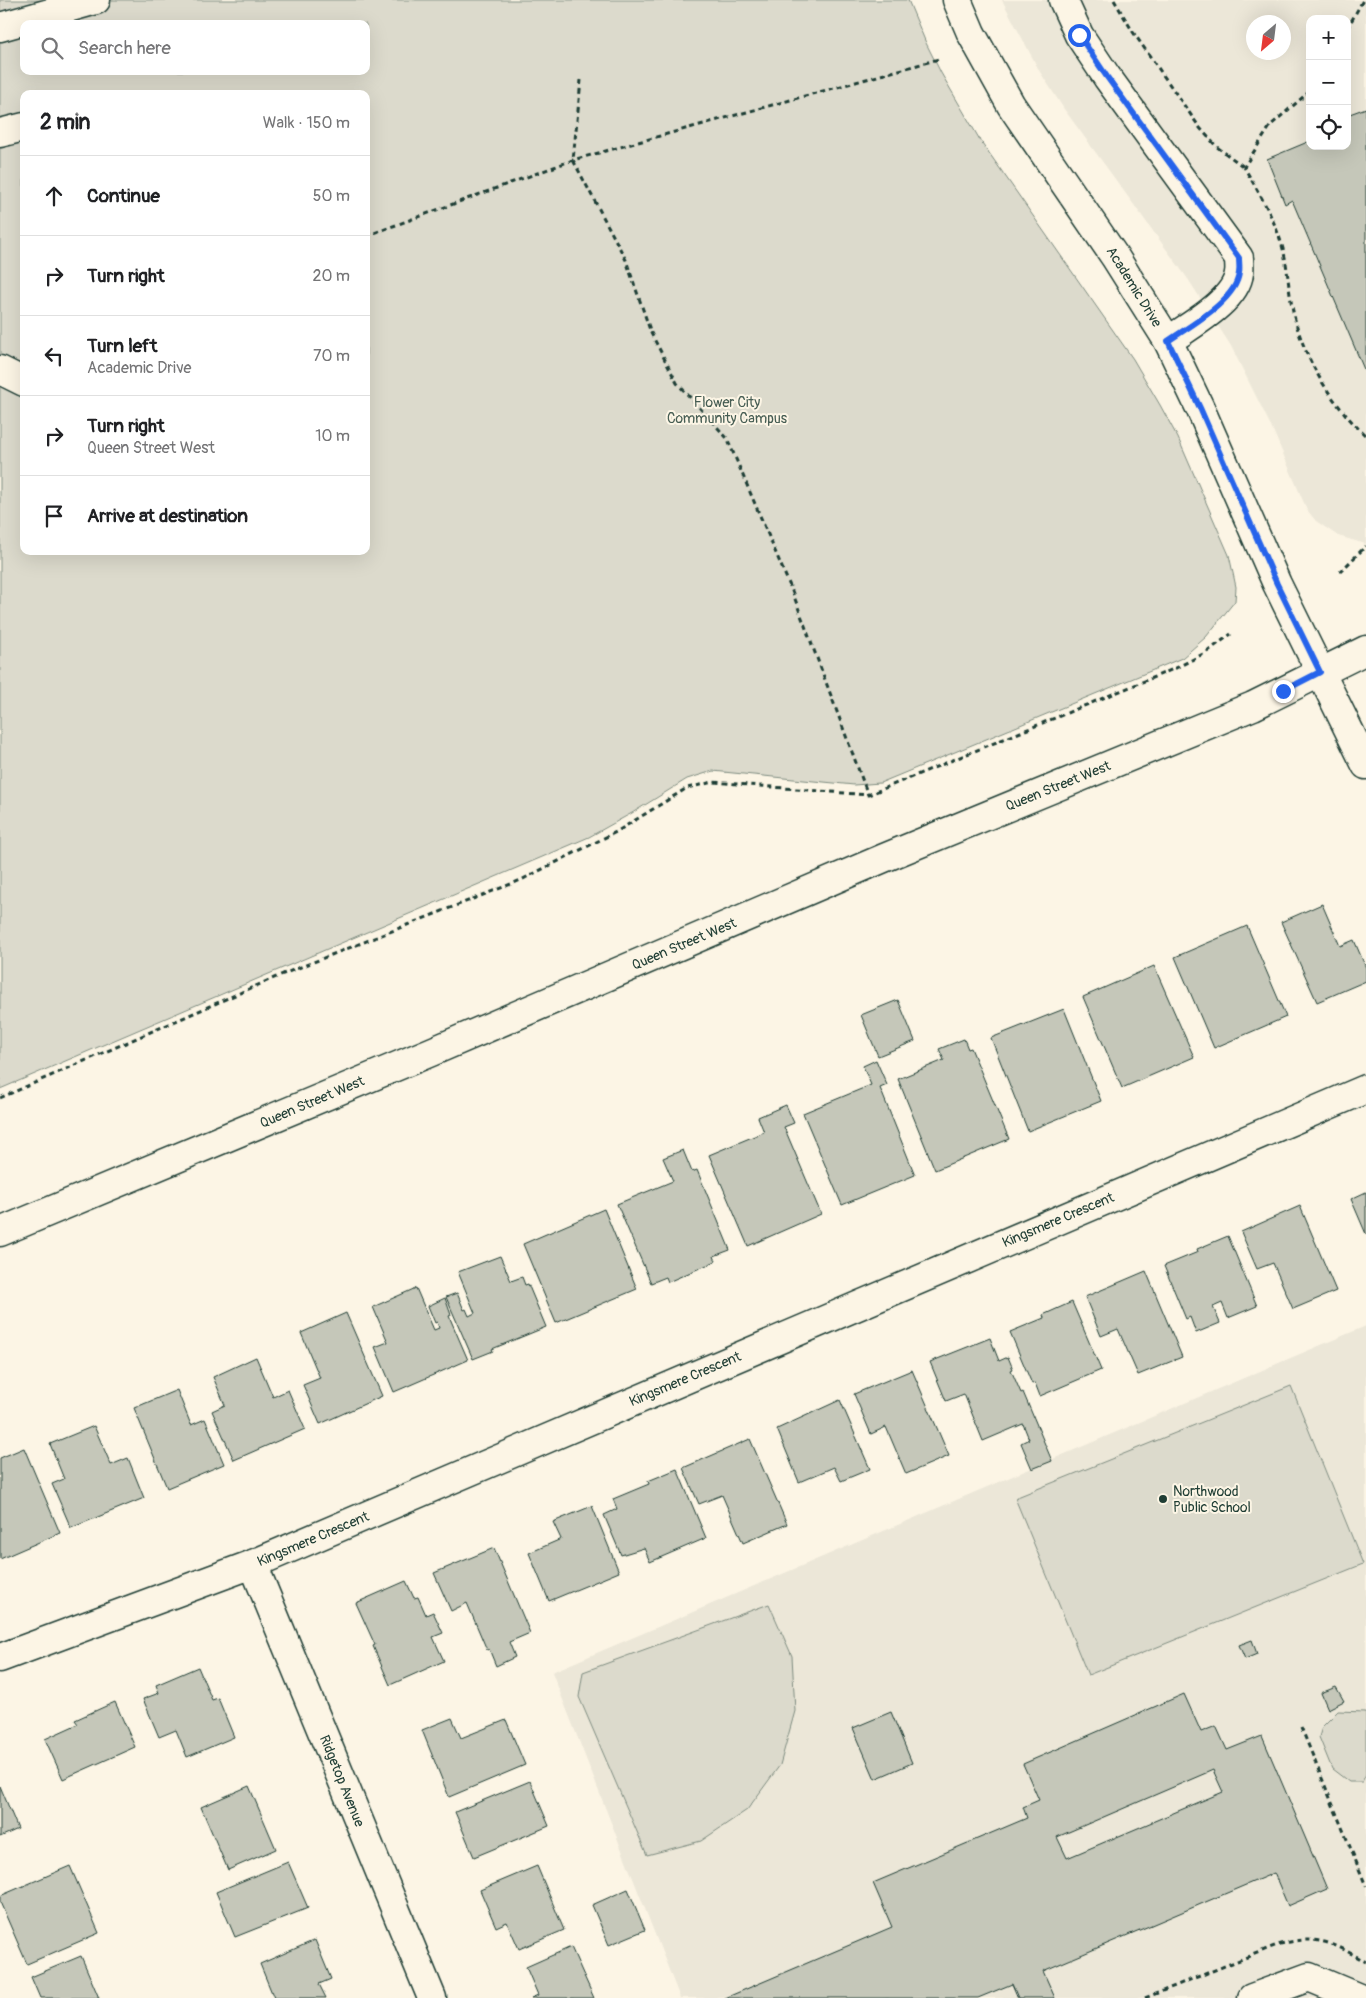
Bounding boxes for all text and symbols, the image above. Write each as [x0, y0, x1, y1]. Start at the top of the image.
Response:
north arrow [1246, 15, 1291, 60]
map controls [1306, 15, 1351, 150]
button: + [1306, 15, 1351, 60]
search box [20, 20, 370, 75]
route start [1068, 24, 1091, 47]
icon: search [38, 34, 66, 62]
text: Search here [78, 36, 171, 60]
button: − [1306, 60, 1351, 105]
button: locate [1306, 105, 1351, 150]
text: 2 min [40, 109, 90, 136]
text: Walk · 150 m [263, 113, 350, 133]
icon: ahead [40, 182, 68, 210]
text: Continue [87, 184, 160, 208]
text: 50 m [313, 186, 350, 206]
street label: Academic Drive [1103, 244, 1165, 330]
icon: right [40, 262, 68, 290]
text: Turn right [87, 264, 165, 288]
text: 20 m [312, 266, 350, 286]
text: Turn left [87, 334, 157, 358]
icon: left [40, 342, 68, 370]
text: 70 m [313, 346, 350, 366]
text: Academic Drive [87, 358, 192, 378]
park label: Flower City Community Campus [667, 394, 788, 427]
text: Turn right [87, 414, 165, 438]
icon: right [40, 422, 68, 450]
text: 10 m [315, 426, 350, 446]
text: Queen Street West [87, 438, 215, 458]
icon: arrive [40, 502, 68, 530]
text: Arrive at destination [87, 504, 248, 528]
route end [1272, 680, 1295, 703]
street label: Queen Street West [1003, 757, 1113, 815]
street label: Queen Street West [629, 914, 739, 974]
street label: Queen Street West [257, 1072, 367, 1132]
street label: Kingsmere Crescent [1000, 1189, 1117, 1251]
street label: Kingsmere Crescent [627, 1348, 744, 1410]
place label: Northwood Public School [1173, 1483, 1251, 1516]
marker: Northwood Public School [1157, 1493, 1169, 1505]
street label: Kingsmere Crescent [255, 1508, 372, 1570]
street label: Ridgetop Avenue [316, 1733, 368, 1829]

